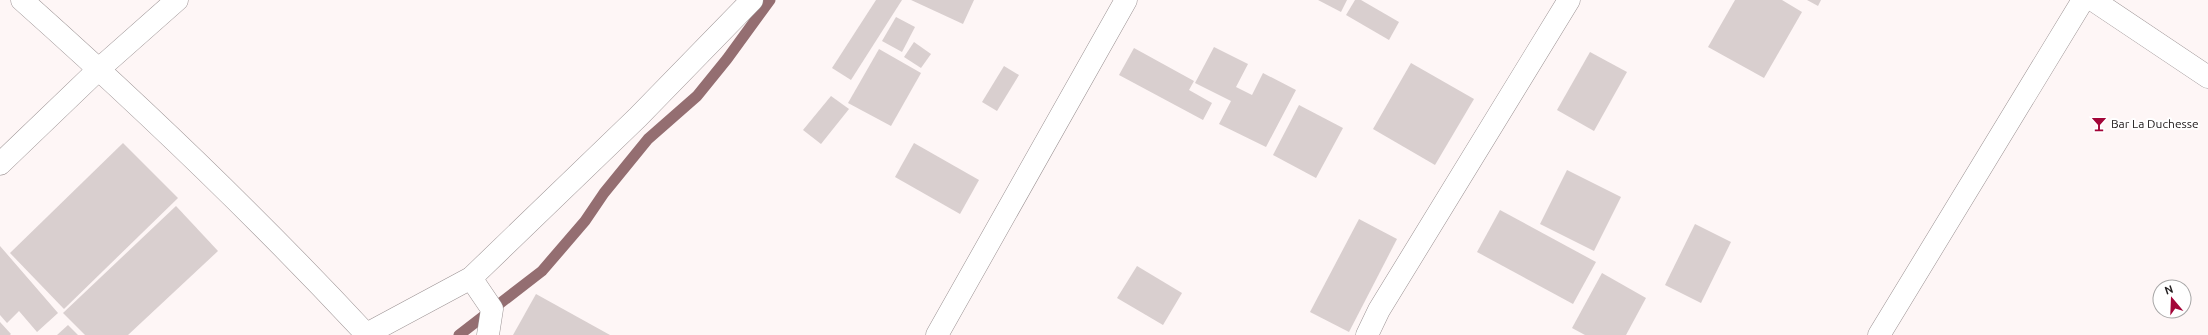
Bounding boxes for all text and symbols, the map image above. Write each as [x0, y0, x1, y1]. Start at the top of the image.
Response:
bar icon: Bar La Duchesse [2090, 115, 2108, 133]
place label: Bar La Duchesse [2111, 117, 2199, 130]
north arrow [2152, 279, 2192, 319]
text: N [2163, 283, 2175, 297]

